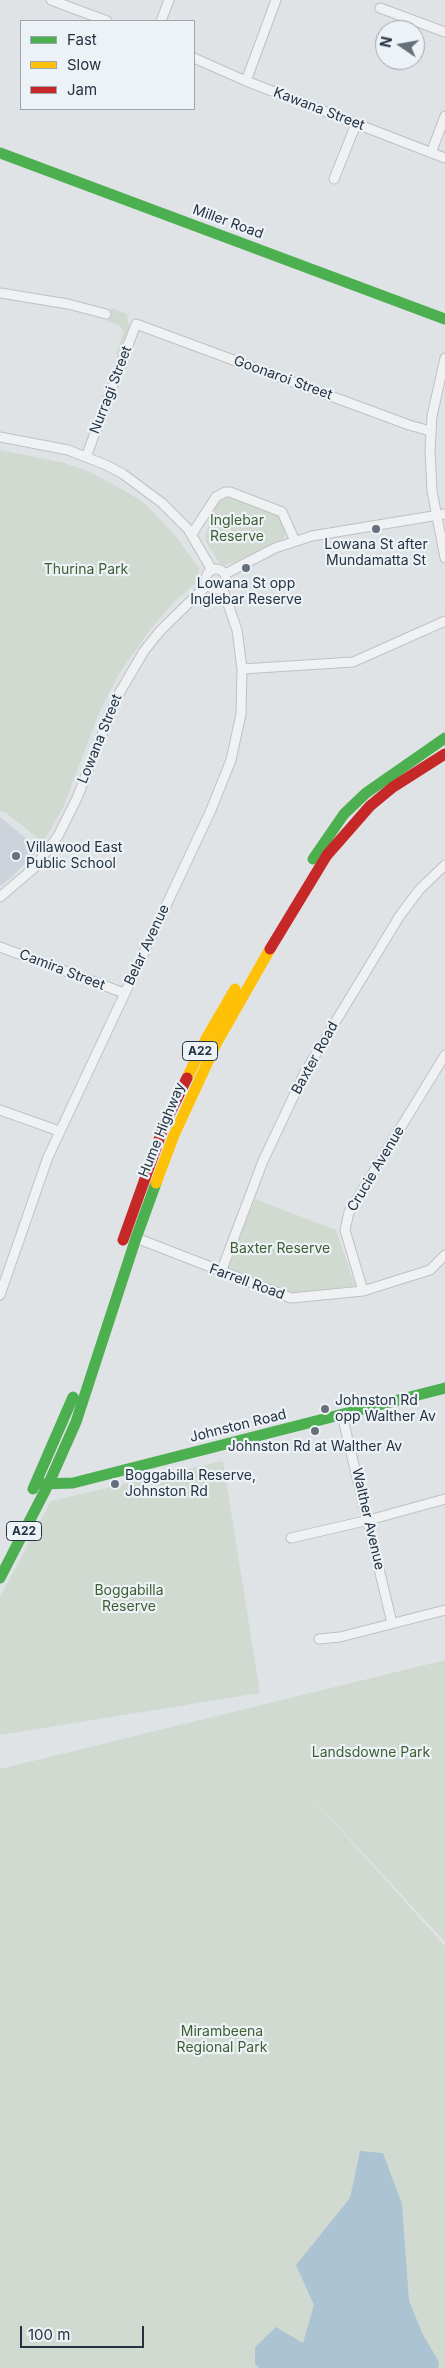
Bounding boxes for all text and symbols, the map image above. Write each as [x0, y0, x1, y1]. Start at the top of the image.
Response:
legend [20, 20, 195, 110]
north arrow [375, 20, 425, 70]
text: Fast [67, 30, 97, 49]
text: N [376, 35, 395, 49]
text: Slow [67, 55, 101, 74]
text: Jam [67, 80, 97, 99]
street label: Kawana Street [271, 84, 367, 134]
street label: Miller Road [190, 201, 266, 243]
street label: Nurragi Street [87, 344, 135, 436]
street label: Goonaroi Street [231, 352, 335, 404]
park label: Inglebar Reserve [210, 513, 264, 546]
marker: Lowana St after Mundamatta St [370, 523, 382, 535]
place label: Lowana St after Mundamatta St [324, 537, 428, 570]
park label: Thurina Park [44, 562, 128, 578]
marker: Lowana St opp Inglebar Reserve [240, 562, 252, 574]
place label: Lowana St opp Inglebar Reserve [190, 576, 302, 608]
street label: Lowana Street [74, 692, 126, 786]
place label: Villawood East Public School [26, 840, 122, 872]
marker: Villawood East Public School [10, 850, 22, 862]
street label: Belar Avenue [121, 902, 173, 988]
street label: Camira Street [17, 946, 107, 994]
street label: Baxter Road [288, 1019, 342, 1097]
road number: A22 [182, 1042, 218, 1060]
street label: Hume Highway [135, 1080, 189, 1180]
street label: Crucie Avenue [344, 1123, 408, 1215]
park label: Baxter Reserve [230, 1241, 330, 1257]
street label: Farrell Road [207, 1261, 287, 1303]
place label: Johnston Rd opp Walther Av [335, 1393, 436, 1425]
marker: Johnston Rd opp Walther Av [319, 1403, 331, 1415]
street label: Johnston Road [188, 1406, 288, 1446]
marker: Johnston Rd at Walther Av [309, 1425, 321, 1437]
place label: Johnston Rd at Walther Av [228, 1439, 402, 1455]
street label: Walther Avenue [348, 1466, 388, 1572]
place label: Boggabilla Reserve, Johnston Rd [125, 1468, 256, 1500]
marker: Boggabilla Reserve, Johnston Rd [109, 1478, 121, 1490]
road number: A22 [6, 1522, 42, 1540]
park label: Boggabilla Reserve [94, 1583, 164, 1615]
park label: Landsdowne Park [312, 1745, 430, 1761]
park label: Mirambeena Regional Park [177, 2024, 267, 2056]
scale bar [22, 2316, 146, 2348]
text: 100 m [28, 2325, 70, 2344]

